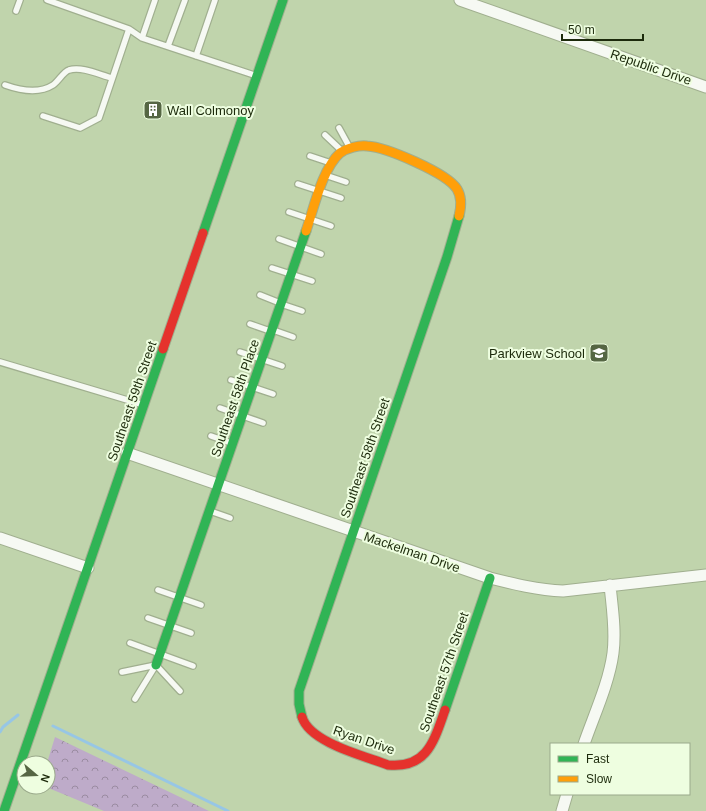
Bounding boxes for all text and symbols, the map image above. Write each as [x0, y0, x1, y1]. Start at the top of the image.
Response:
scale bar [562, 16, 643, 42]
text: 50 m [568, 23, 595, 37]
street label: Republic Drive [609, 46, 693, 88]
building icon: Wall Colmonoy [142, 99, 164, 121]
place label: Wall Colmonoy [167, 103, 254, 118]
street label: Southeast 58th Place [208, 337, 262, 459]
street label: Southeast 59th Street [104, 339, 160, 463]
school or university icon: Parkview School [588, 342, 610, 364]
place label: Parkview School [489, 346, 585, 361]
street label: Southeast 58th Street [337, 396, 393, 520]
street label: Mackelman Drive [362, 529, 462, 575]
street label: Southeast 57th Street [416, 610, 472, 734]
street label: Ryan Drive [331, 722, 397, 758]
legend [550, 743, 690, 795]
text: Fast [586, 752, 610, 766]
north arrow [16, 755, 56, 795]
text: Slow [586, 772, 612, 786]
text: N [38, 773, 52, 784]

